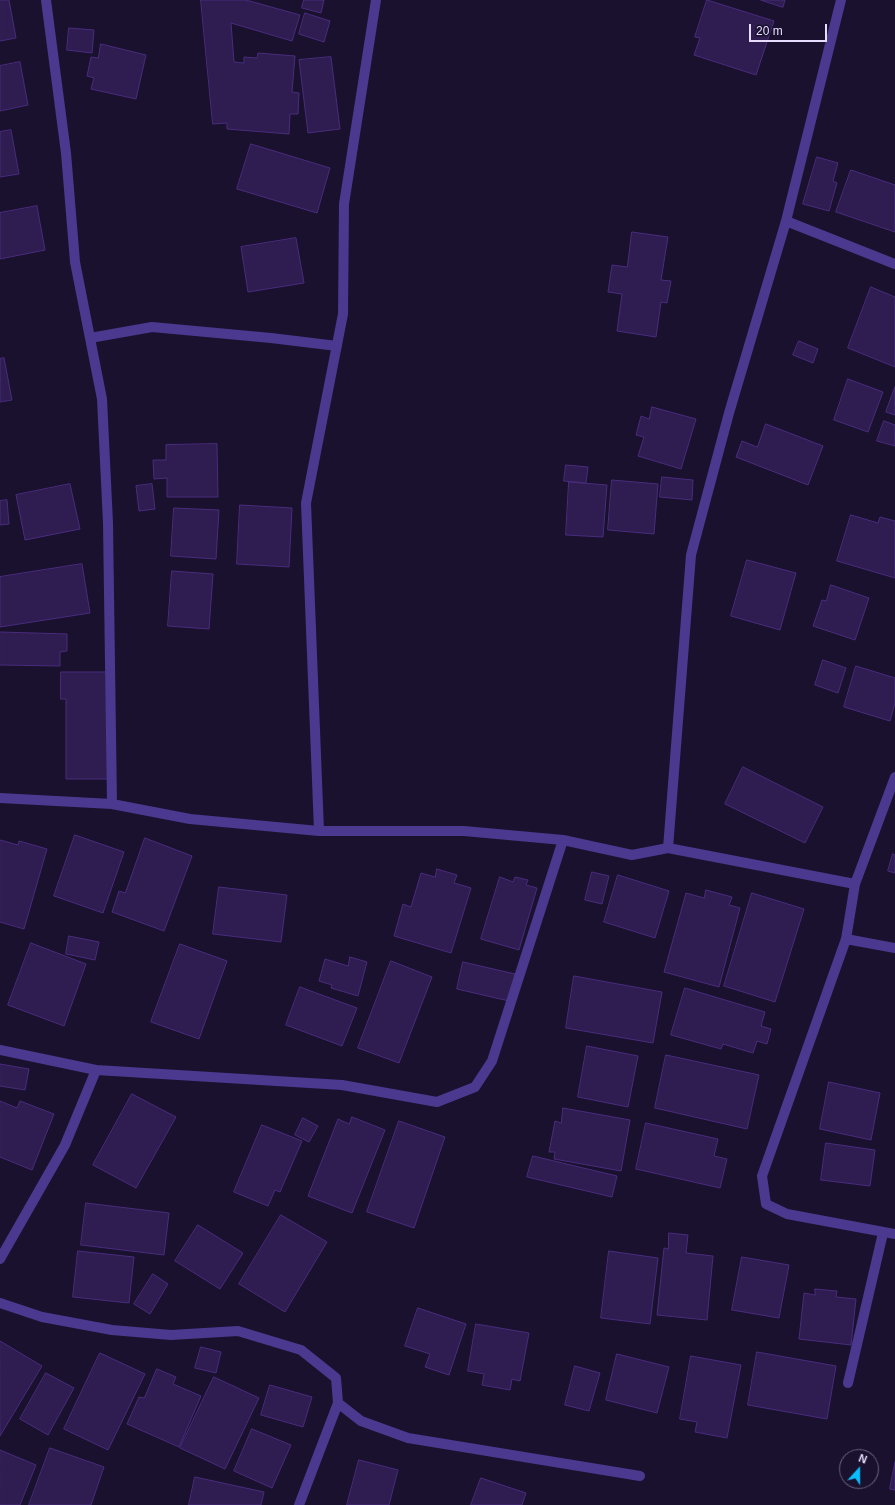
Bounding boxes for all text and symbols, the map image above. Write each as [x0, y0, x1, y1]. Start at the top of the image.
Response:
scale bar [751, 16, 829, 42]
text: 20 m [756, 24, 783, 38]
north arrow [839, 1449, 879, 1489]
text: N [857, 1452, 869, 1466]

